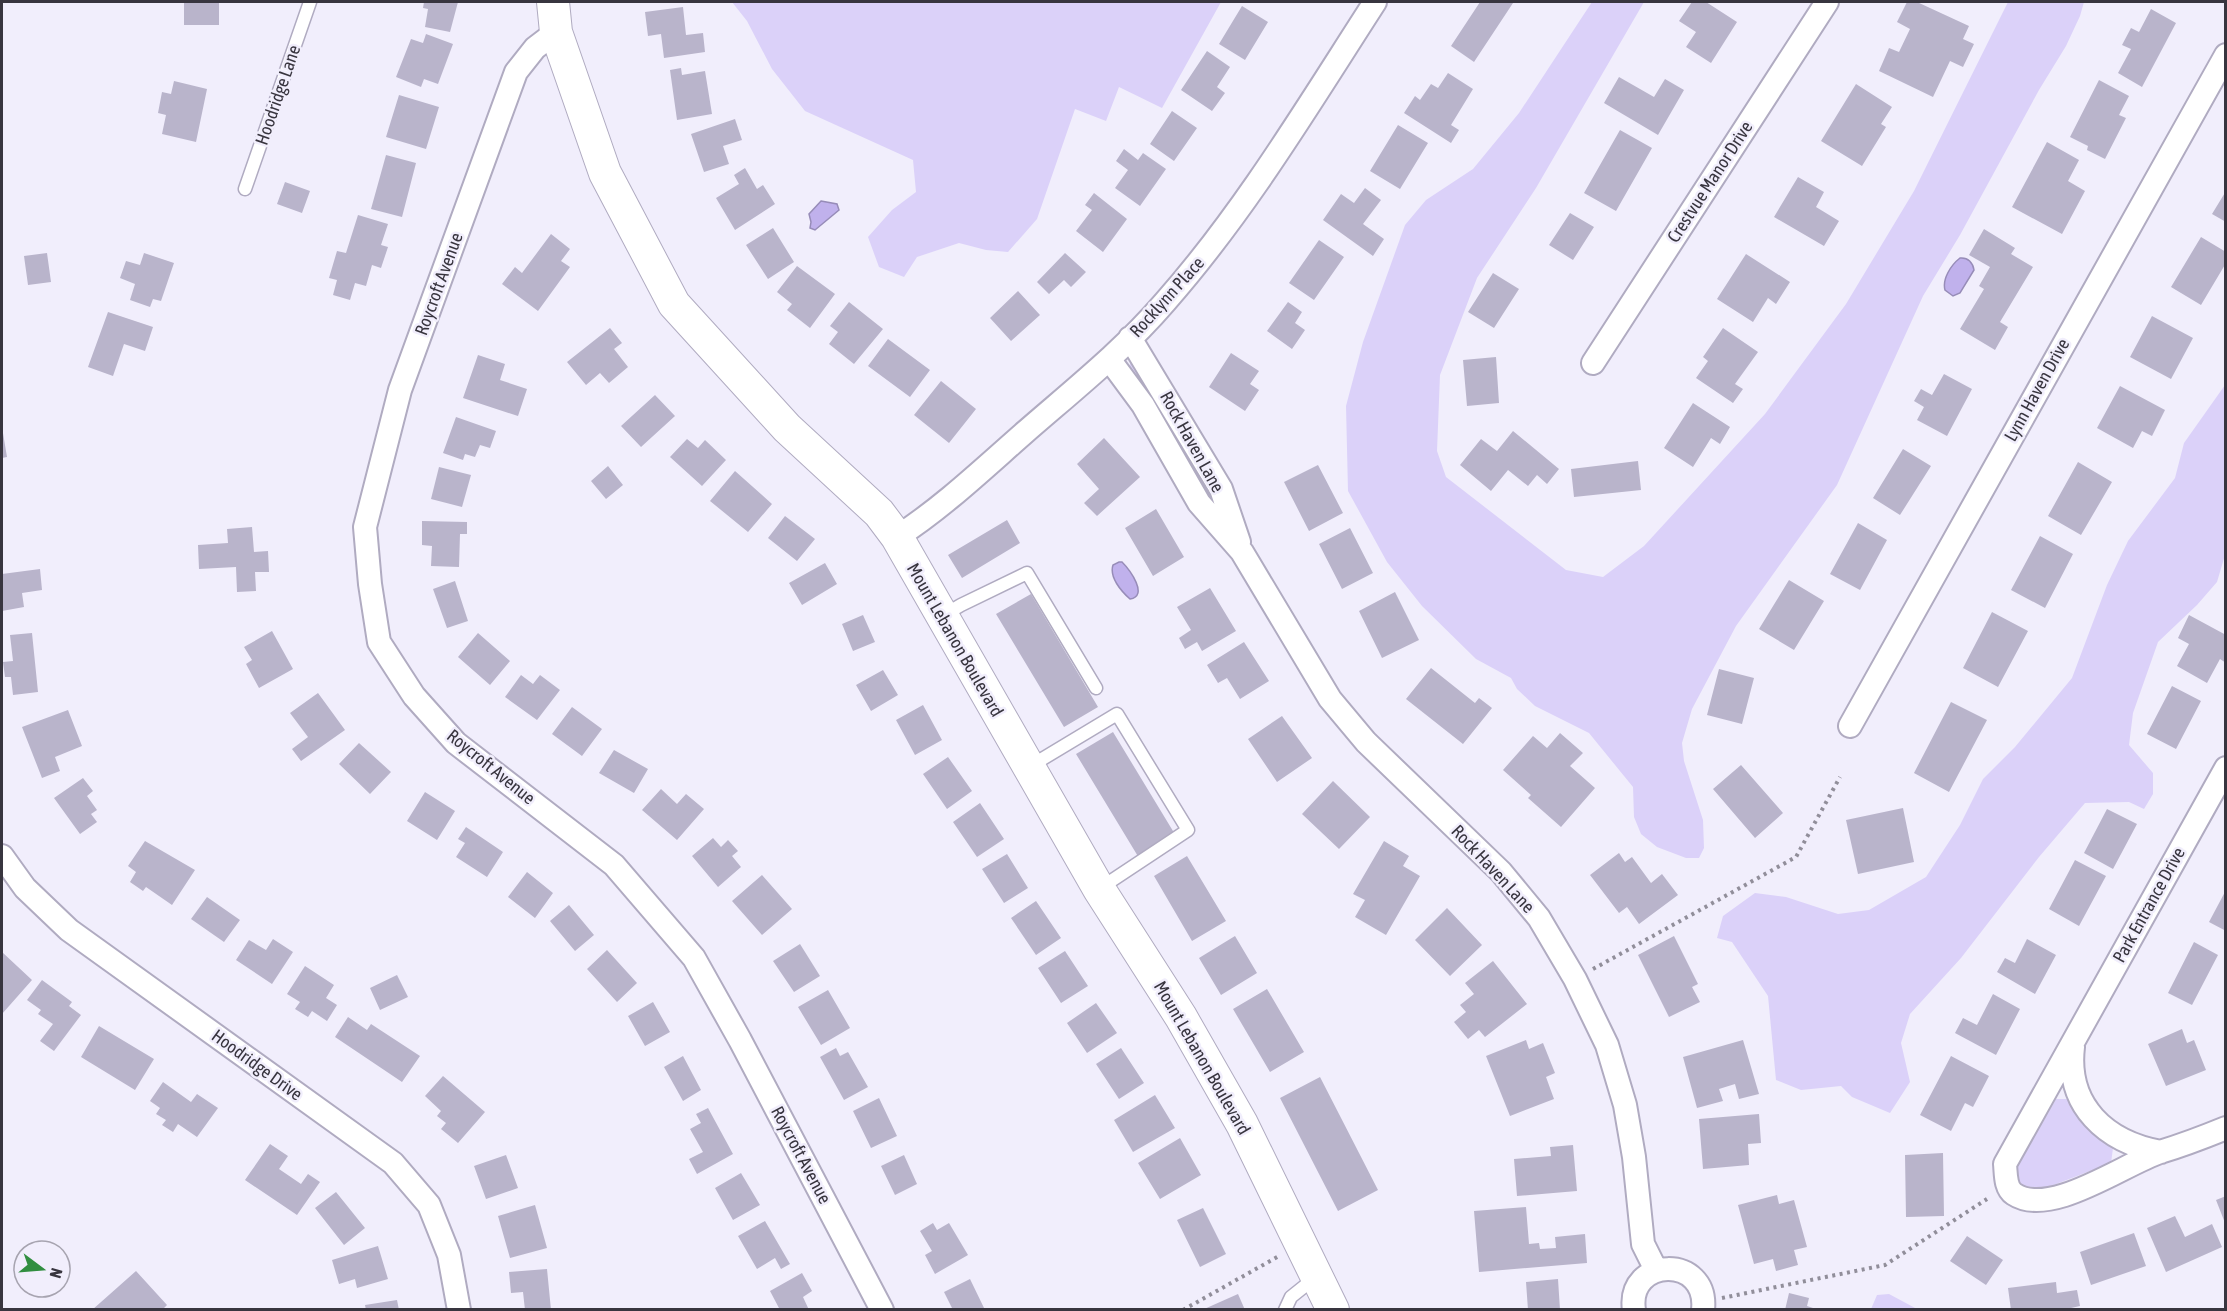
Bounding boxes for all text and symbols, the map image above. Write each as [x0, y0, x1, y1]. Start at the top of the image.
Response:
street label: Hoodridge Lane [251, 42, 304, 147]
street label: Crestvue Manor Drive [1663, 117, 1757, 246]
street label: Roycroft Avenue [410, 230, 467, 338]
street label: Rocklynn Place [1125, 252, 1208, 341]
street label: Lynn Haven Drive [2000, 335, 2073, 445]
street label: Rock Haven Lane [1156, 388, 1229, 496]
street label: Mount Lebanon Boulevard [903, 559, 1008, 720]
street label: Roycroft Avenue [443, 725, 540, 809]
street label: Rock Haven Lane [1447, 820, 1539, 917]
street label: Park Entrance Drive [2108, 844, 2189, 966]
street label: Mount Lebanon Boulevard [1150, 977, 1255, 1138]
street label: Hoodridge Drive [208, 1025, 307, 1104]
street label: Roycroft Avenue [767, 1102, 836, 1207]
north arrow [12, 1239, 72, 1299]
text: N [46, 1266, 66, 1280]

